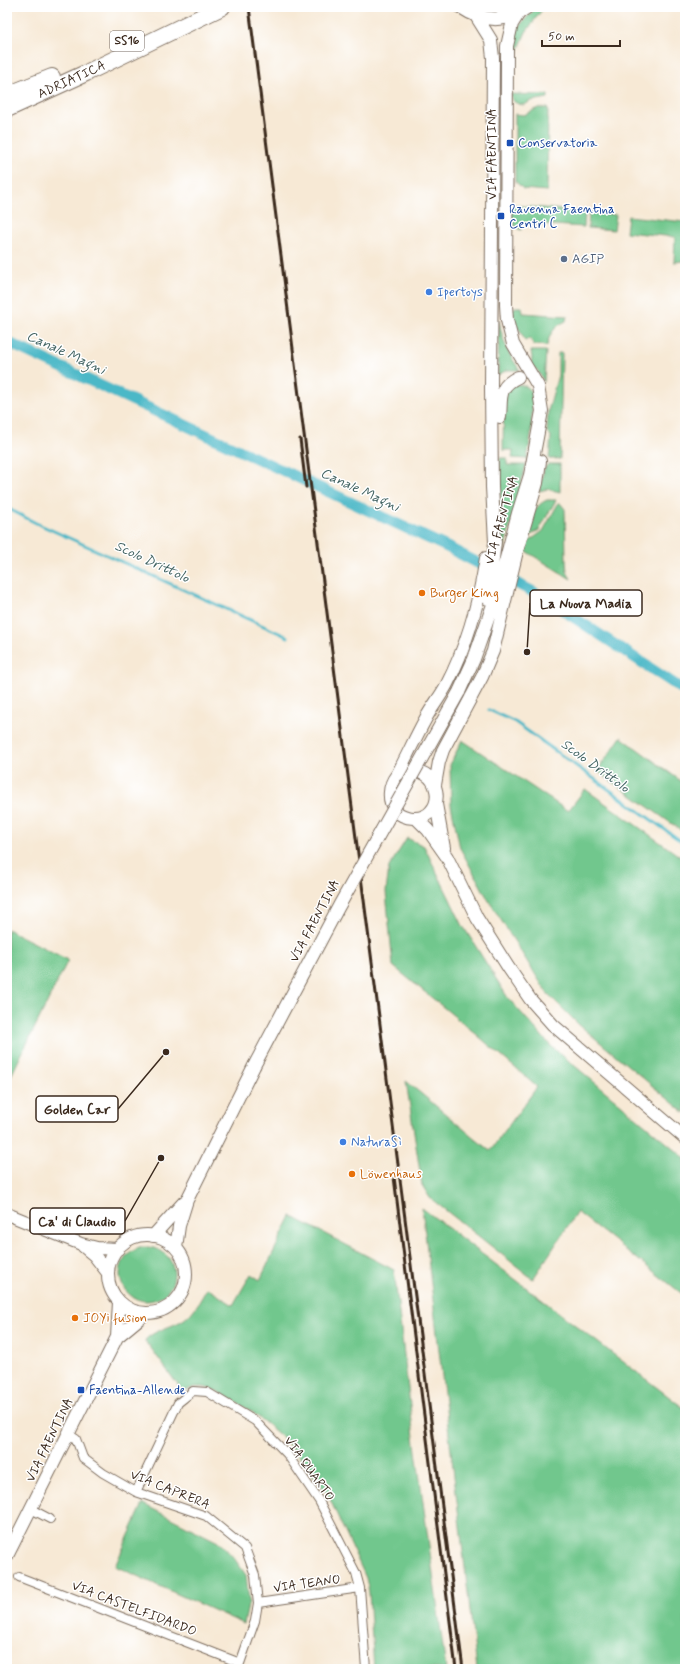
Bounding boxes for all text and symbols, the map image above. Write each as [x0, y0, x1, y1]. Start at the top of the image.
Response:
scale bar [542, 22, 620, 48]
text: 50 m [548, 29, 575, 45]
road number: SS16 [110, 31, 144, 51]
street label: ADRIATICA [35, 56, 108, 102]
street label: VIA FAENTINA [484, 108, 501, 200]
place label: Conservatoria [518, 135, 598, 152]
marker: Conservatoria [505, 138, 515, 148]
place label: Ravenna Faentina Centri C [509, 201, 615, 233]
marker: Ravenna Faentina Centri C [496, 211, 506, 221]
place label: AGIP [572, 251, 605, 268]
marker: AGIP [559, 254, 569, 264]
place label: Ipertoys [437, 284, 483, 301]
marker: Ipertoys [424, 287, 434, 297]
water label: Canale Magni [23, 327, 110, 382]
water label: Canale Magni [317, 464, 404, 519]
street label: VIA FAENTINA [481, 474, 523, 566]
water label: Scolo Drittolo [112, 537, 193, 588]
place label: Burger King [430, 585, 499, 603]
marker: Burger King [417, 588, 427, 598]
callout: La Nuova Madia [530, 590, 642, 616]
text: La Nuova Madia [540, 595, 632, 613]
water label: Scolo Drittolo [557, 735, 634, 798]
street label: VIA FAENTINA [286, 877, 344, 965]
callout: Golden Car [36, 1096, 118, 1122]
text: Golden Car [44, 1101, 111, 1119]
place label: NaturaSì [351, 1134, 402, 1151]
marker: NaturaSì [338, 1137, 348, 1147]
place label: Löwenhaus [360, 1166, 422, 1183]
marker: Löwenhaus [347, 1169, 357, 1179]
callout: Ca' di Claudio [30, 1208, 125, 1234]
text: Ca' di Claudio [38, 1213, 116, 1231]
place label: JOYi fusion [83, 1310, 147, 1327]
marker: JOYi fusion [70, 1313, 80, 1323]
place label: Faentina-Allende [89, 1382, 186, 1399]
marker: Faentina-Allende [76, 1385, 86, 1395]
street label: VIA FAENTINA [22, 1395, 78, 1485]
street label: VIA QUARTO [280, 1433, 338, 1505]
street label: VIA CAPRERA [128, 1466, 212, 1514]
street label: VIA TEANO [272, 1571, 342, 1597]
street label: VIA CASTELFIDARDO [69, 1577, 199, 1641]

